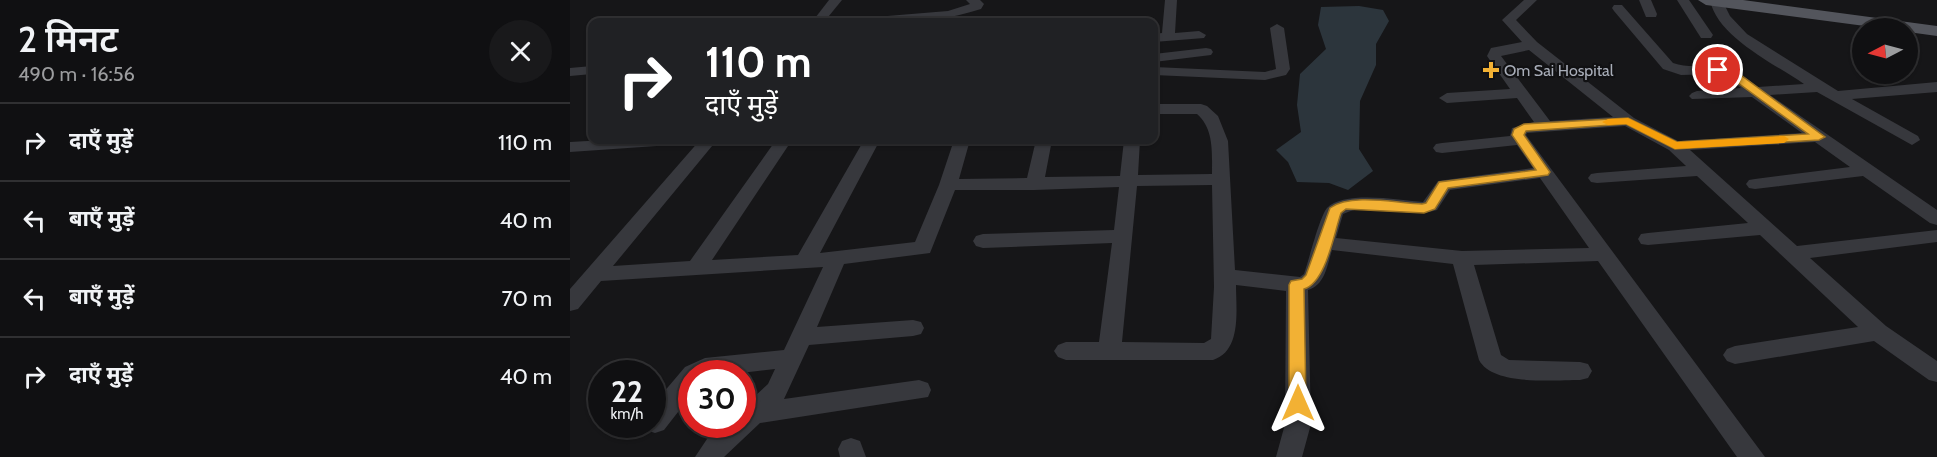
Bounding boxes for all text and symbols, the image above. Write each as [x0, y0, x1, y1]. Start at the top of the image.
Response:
text: 2 मिनट [18, 17, 118, 61]
north arrow [1852, 18, 1918, 84]
map controls [1852, 18, 1918, 84]
button: close [489, 20, 552, 83]
text: 110 m [705, 36, 812, 88]
icon: right [606, 42, 684, 120]
pin [1692, 44, 1743, 95]
icon: arrive [1701, 53, 1734, 86]
marker: Om Sai Hospital [1482, 61, 1500, 79]
place label: Om Sai Hospital [1504, 61, 1614, 80]
text: 490 m · 16:56 [18, 62, 135, 86]
text: दाएँ मुड़ें [705, 88, 778, 121]
icon: right [18, 126, 51, 159]
text: दाएँ मुड़ें [69, 127, 133, 154]
text: 110 m [498, 129, 552, 156]
icon: left [18, 204, 51, 237]
text: बाएँ मुड़ें [69, 205, 134, 232]
text: 40 m [500, 207, 552, 234]
icon: left [18, 282, 51, 315]
text: बाएँ मुड़ें [69, 283, 134, 310]
text: 70 m [502, 285, 552, 312]
icon: right [18, 360, 51, 393]
speed limit sign: 30 [678, 360, 756, 438]
text: दाएँ मुड़ें [69, 361, 133, 388]
text: 40 m [500, 363, 552, 390]
position arrow [1266, 371, 1330, 435]
text: 22 [611, 373, 643, 410]
text: km/h [611, 405, 643, 423]

